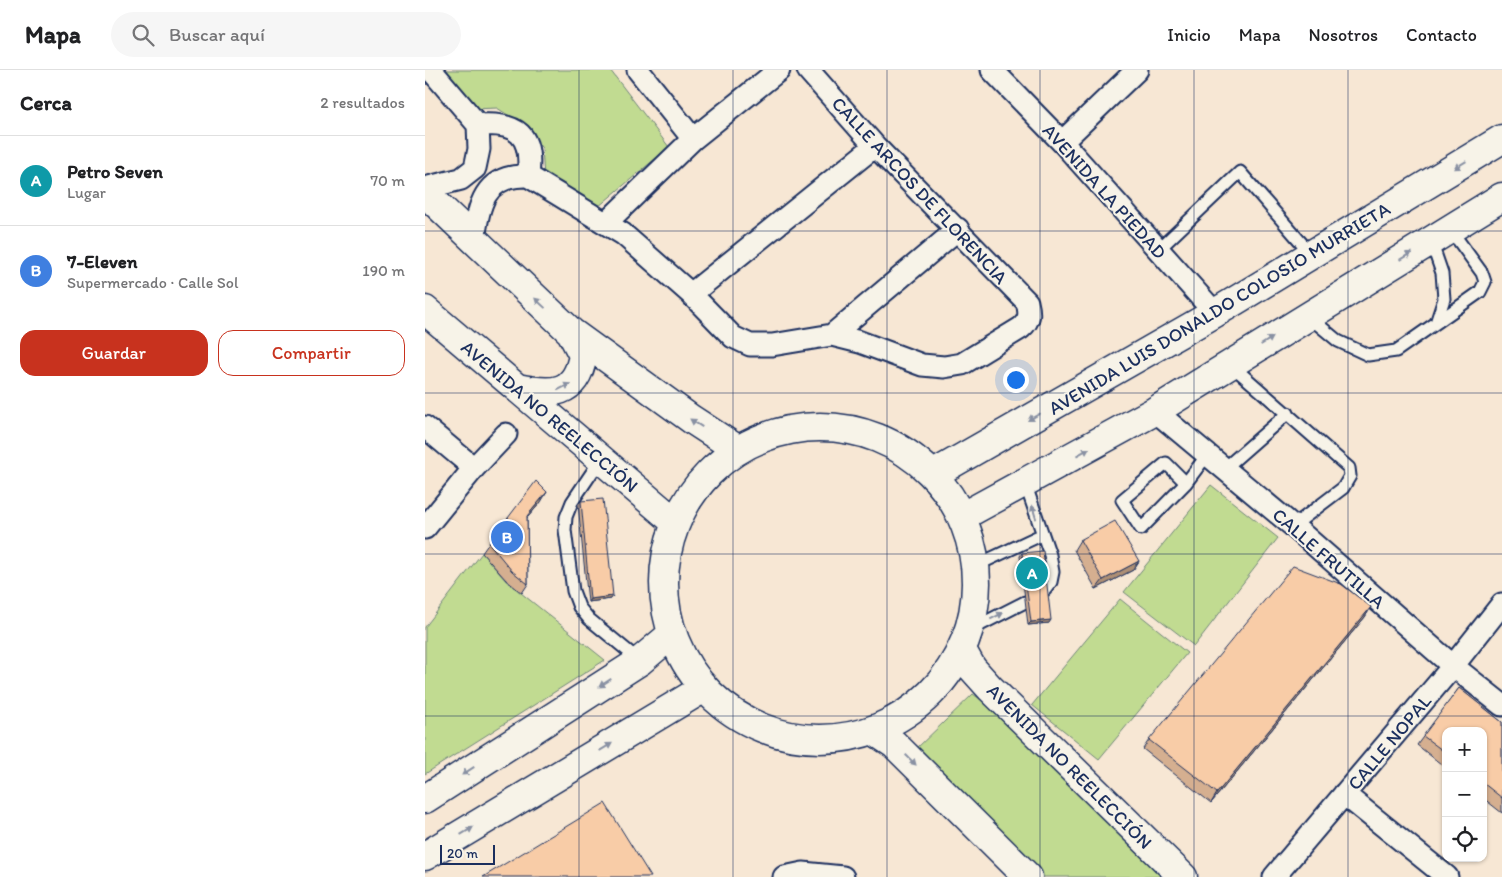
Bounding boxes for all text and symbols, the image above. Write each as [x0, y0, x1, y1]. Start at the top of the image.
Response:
search box [111, 12, 461, 57]
text: Mapa [25, 20, 81, 49]
icon: search [129, 21, 157, 49]
text: Buscar aquí [169, 23, 265, 46]
text: Inicio [1167, 24, 1211, 46]
text: Mapa [1239, 24, 1281, 46]
text: Nosotros [1309, 24, 1378, 46]
text: Contacto [1406, 24, 1477, 46]
text: Cerca [20, 90, 72, 115]
street label: CALLE ARCOS DE FLORENCIA [827, 92, 1013, 289]
text: 2 resultados [320, 93, 405, 112]
street label: AVENIDA LA PIEDAD [1038, 119, 1171, 264]
text: Petro Seven [67, 160, 163, 183]
one-way arrow [1454, 160, 1467, 169]
text: A [31, 171, 41, 190]
text: 70 m [370, 171, 405, 190]
text: Lugar [67, 183, 106, 202]
street label: AVENIDA LUIS DONALDO COLOSIO MURRIETA [1044, 197, 1394, 420]
text: 7-Eleven [67, 250, 138, 273]
one-way arrow [1399, 252, 1412, 261]
text: B [31, 261, 41, 280]
text: 190 m [362, 261, 405, 280]
text: Supermercado · Calle Sol [67, 273, 239, 292]
one-way arrow [534, 297, 546, 309]
button: Guardar [20, 330, 208, 376]
button: Compartir [218, 330, 405, 376]
street label: AVENIDA NO REELECCIÓN [456, 336, 643, 497]
one-way arrow [1260, 336, 1274, 346]
your location [1003, 367, 1029, 393]
one-way arrow [557, 383, 571, 391]
one-way arrow [1028, 412, 1041, 421]
one-way arrow [690, 418, 703, 428]
one-way arrow [1076, 447, 1089, 456]
street label: CALLE FRUTILLA [1268, 503, 1390, 614]
one-way arrow [1030, 504, 1038, 519]
pin: B [491, 518, 523, 556]
pin: A [1016, 554, 1048, 592]
one-way arrow [990, 612, 1005, 620]
one-way arrow [598, 679, 611, 688]
street label: AVENIDA NO REELECCIÓN [982, 679, 1157, 854]
street label: CALLE NOPAL [1343, 690, 1436, 795]
map controls [1442, 727, 1487, 862]
button: + [1442, 727, 1487, 772]
one-way arrow [599, 742, 612, 751]
one-way arrow [904, 754, 916, 766]
one-way arrow [461, 767, 475, 776]
button: − [1442, 772, 1487, 817]
button: locate [1442, 817, 1487, 862]
one-way arrow [460, 826, 473, 835]
scale bar [440, 842, 495, 865]
text: 20 m [447, 845, 478, 862]

